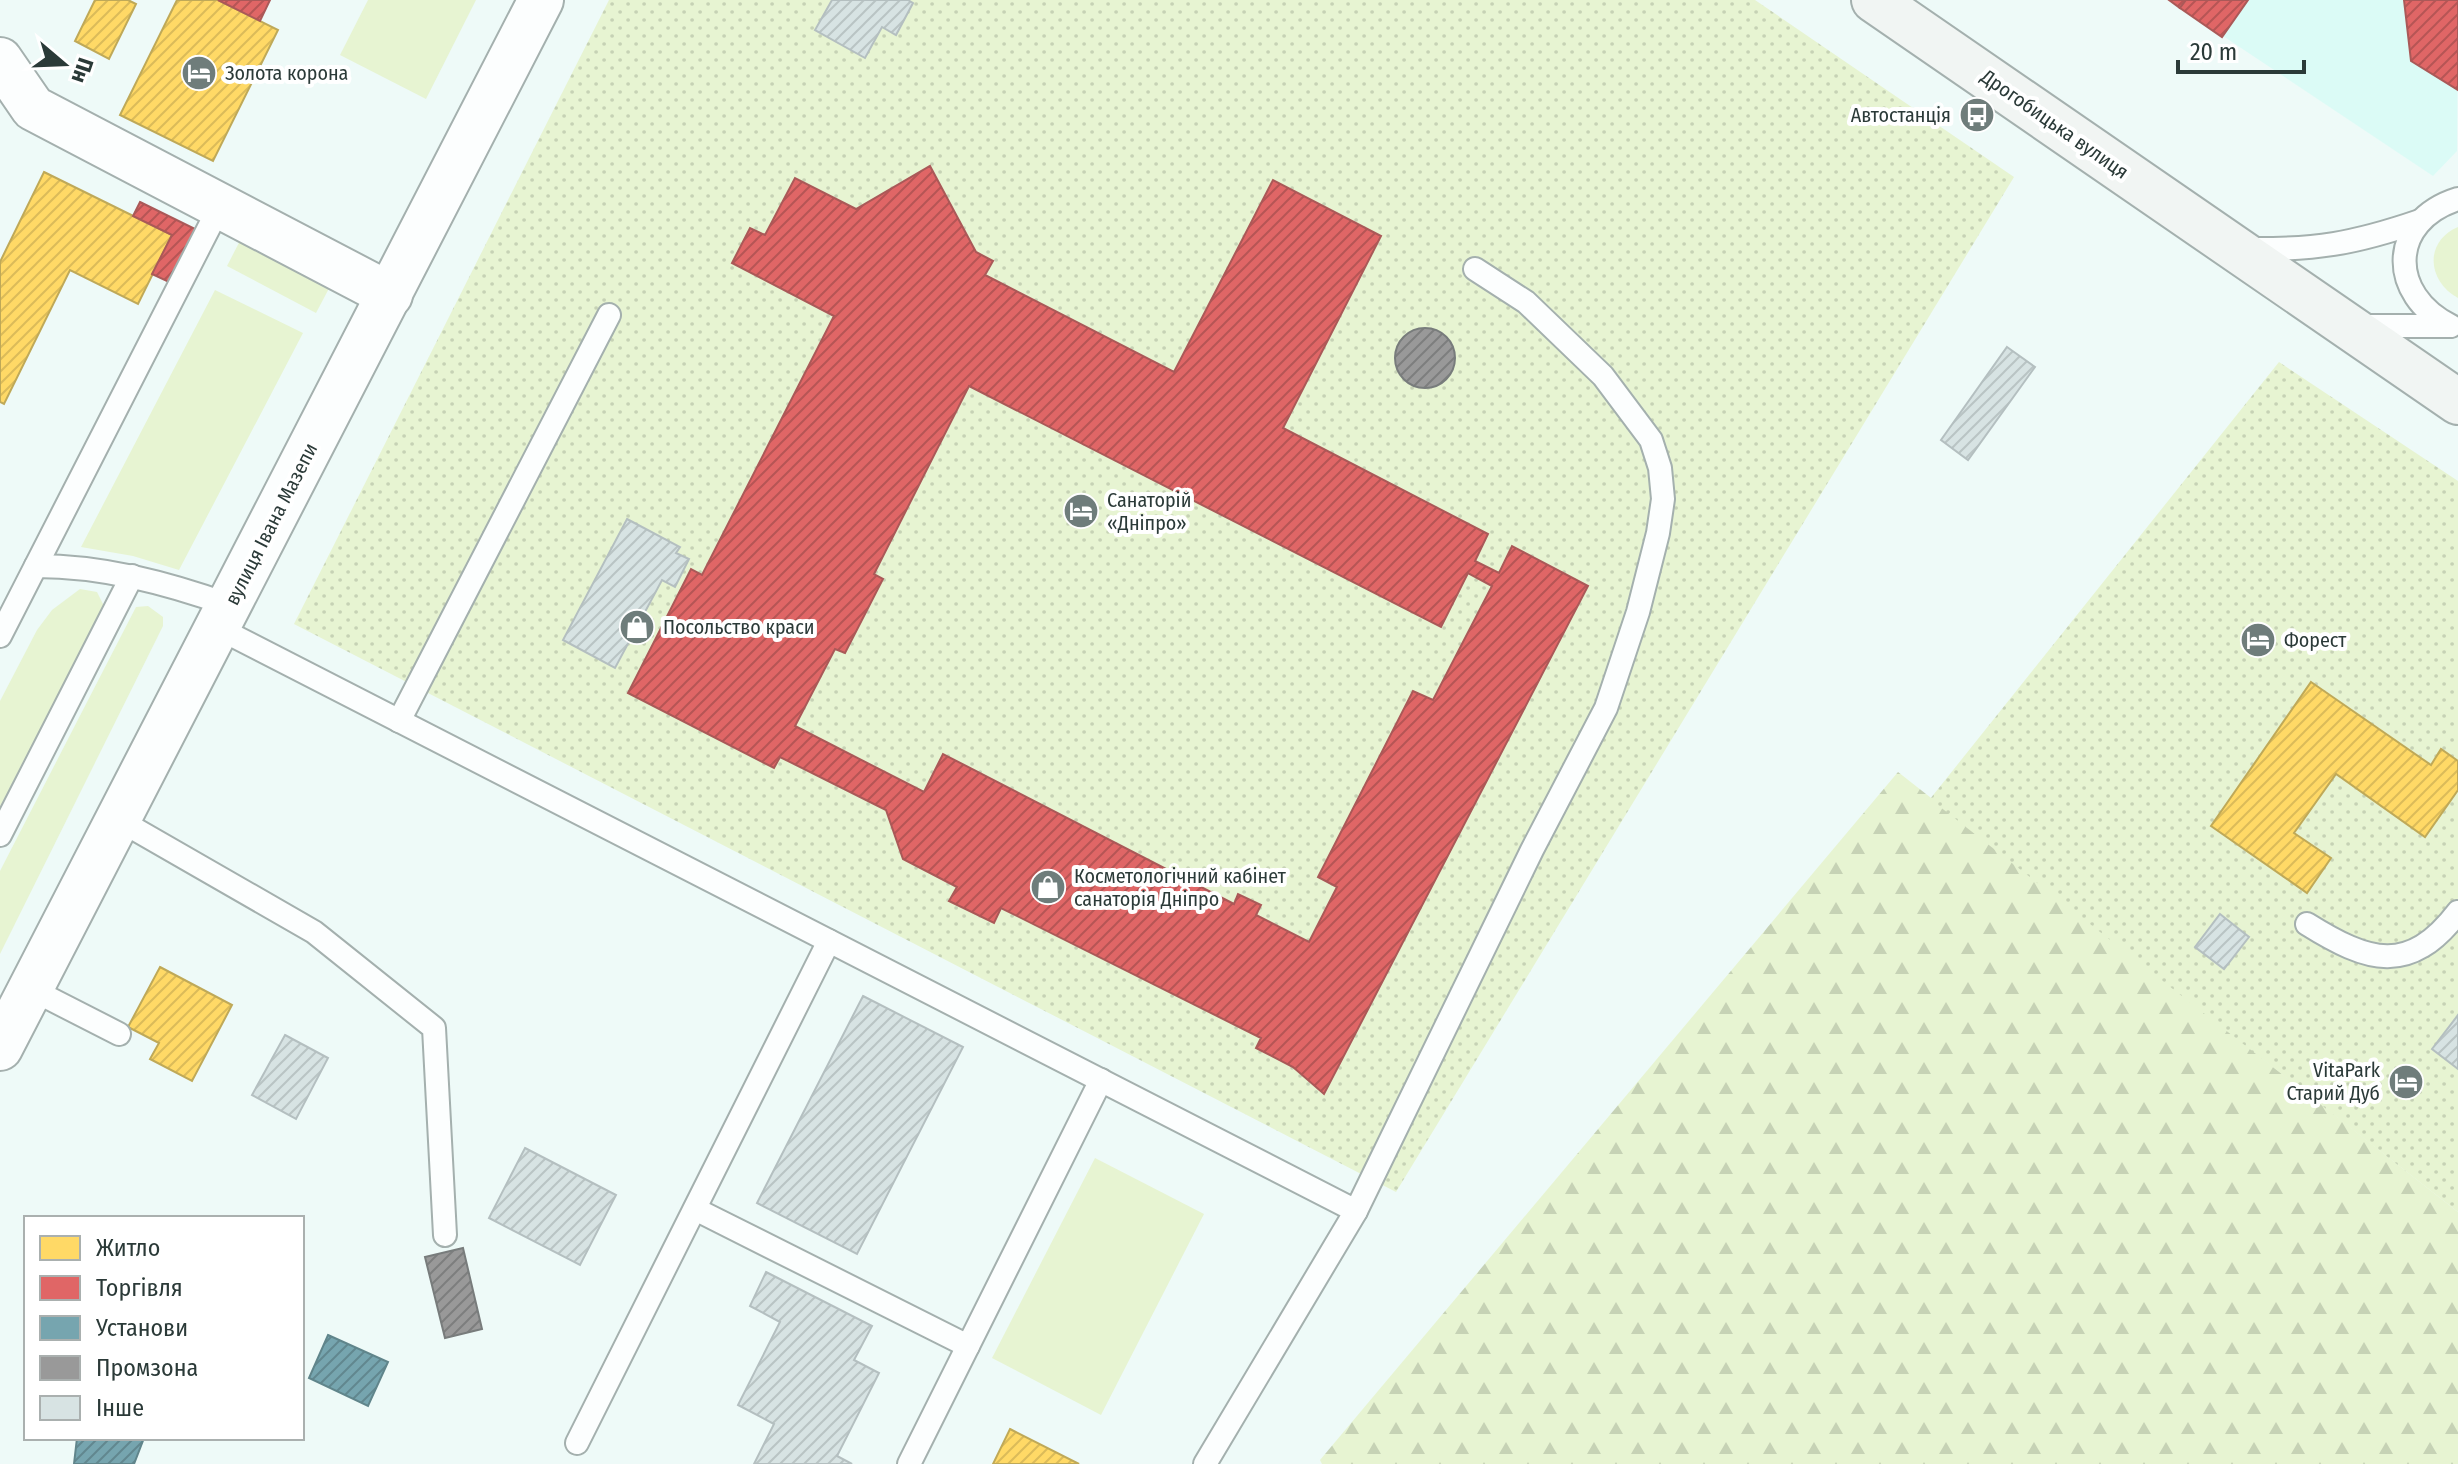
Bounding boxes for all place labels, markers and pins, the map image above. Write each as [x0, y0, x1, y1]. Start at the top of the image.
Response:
hotel icon: Золота корона [180, 54, 218, 92]
place label: Золота корона [225, 61, 348, 85]
bus stop icon: Автостанція [1958, 96, 1996, 134]
place label: Автостанція [1851, 103, 1951, 127]
place label: Санаторій «Дніпро» [1107, 488, 1191, 535]
hotel icon: Санаторій «Дніпро» [1062, 492, 1100, 530]
shop icon: Посольство краси [618, 608, 656, 646]
place label: Посольство краси [663, 615, 814, 639]
hotel icon: Форест [2239, 621, 2277, 659]
place label: Форест [2284, 628, 2347, 652]
place label: Косметологічний кабінет санаторія Дніпро [1074, 864, 1287, 911]
shop icon: Косметологічний кабінет санаторія Дніпро [1029, 868, 1067, 906]
place label: VitaPark Старий Дуб [2286, 1058, 2381, 1105]
hotel icon: VitaPark Старий Дуб [2387, 1063, 2425, 1101]

